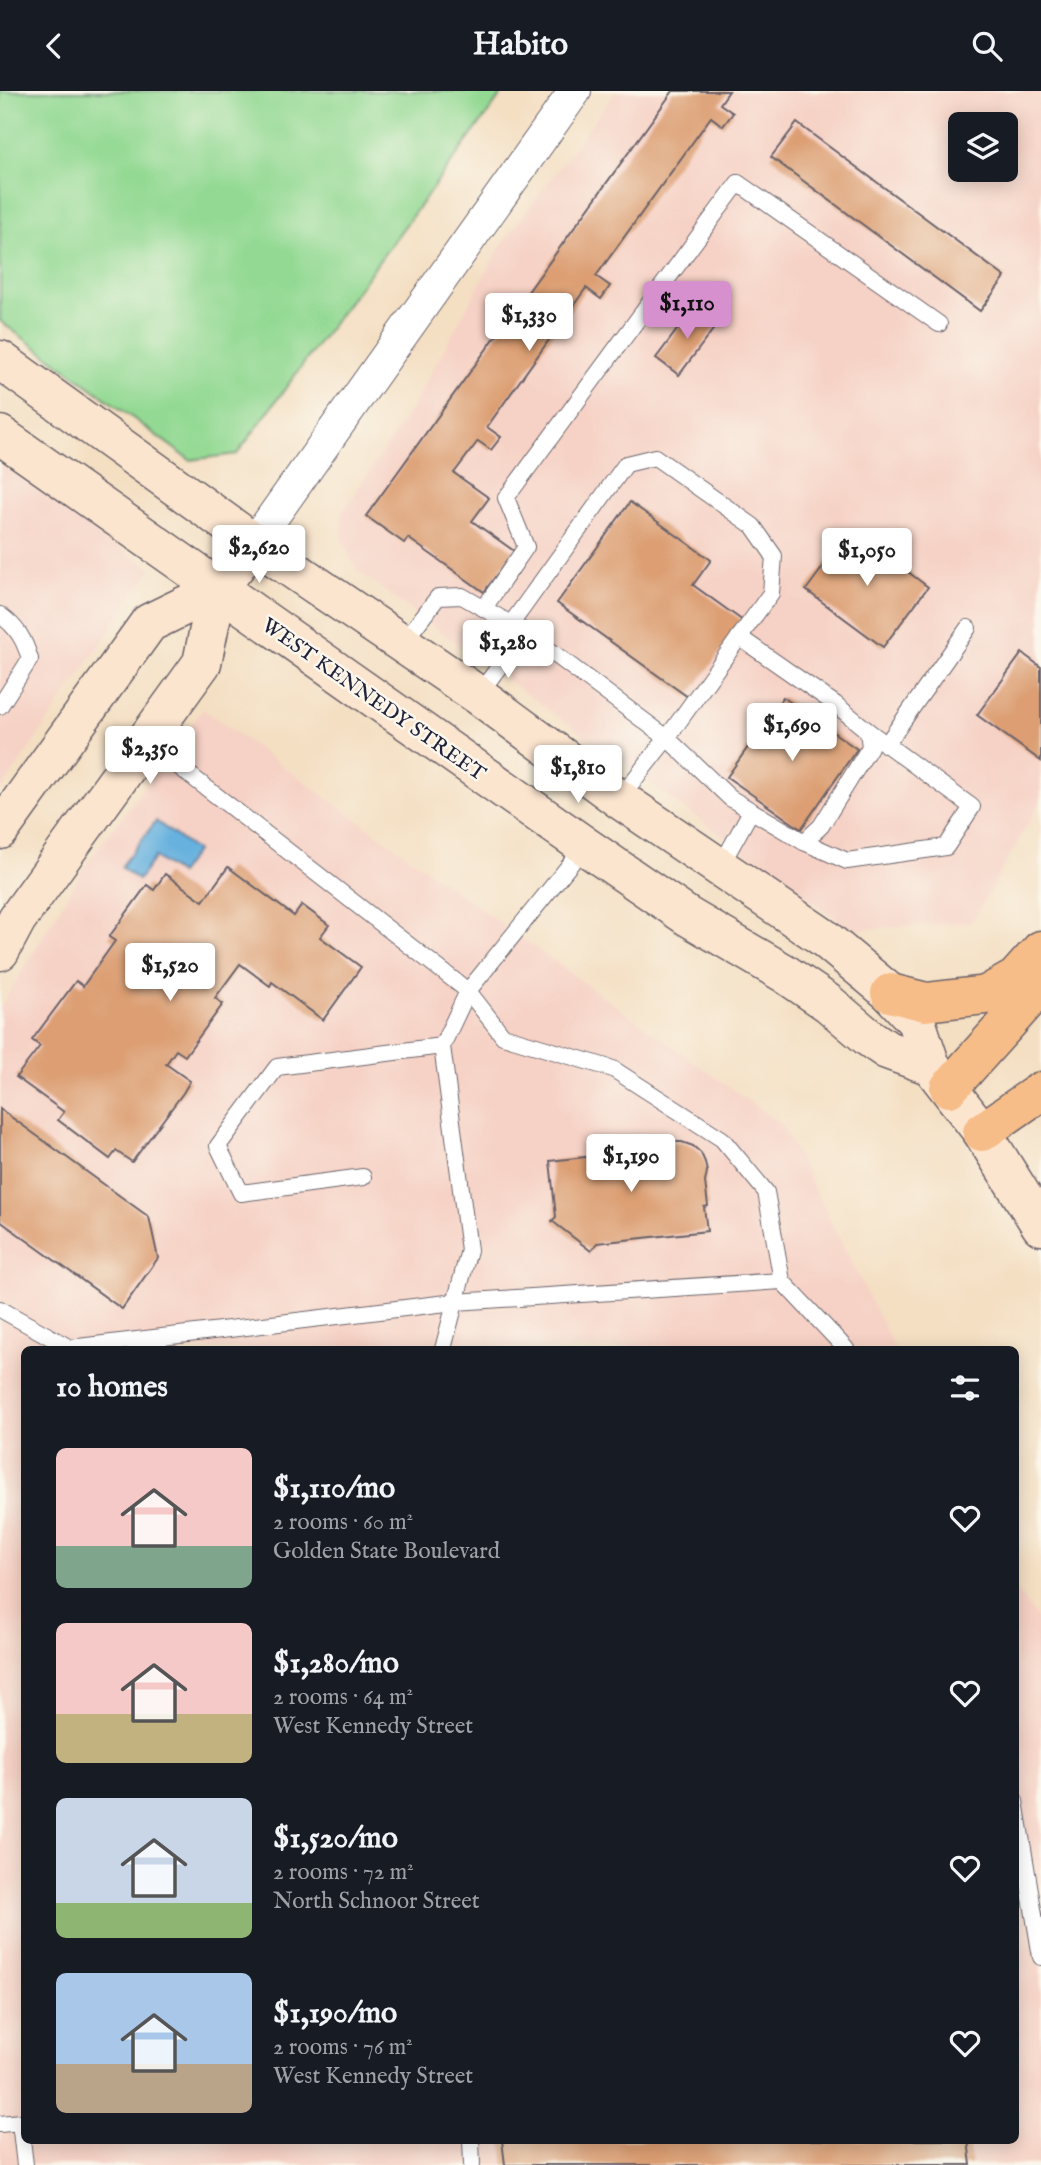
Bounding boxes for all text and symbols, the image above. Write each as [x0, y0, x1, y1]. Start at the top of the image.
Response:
text: Habito [473, 25, 568, 66]
icon: back [35, 27, 73, 65]
icon: search [968, 27, 1006, 65]
map controls [948, 112, 1018, 182]
button: layers [948, 112, 1018, 182]
pin: $1,110 [630, 281, 744, 341]
text: $1,110 [659, 289, 715, 318]
pin: $1,330 [472, 293, 586, 353]
text: $1,330 [501, 301, 557, 330]
pin: $2,620 [202, 525, 316, 585]
pin: $1,050 [810, 529, 924, 588]
text: $2,620 [228, 533, 290, 562]
text: $1,050 [838, 536, 896, 565]
street label: WEST KENNEDY STREET [256, 613, 491, 788]
pin: $1,280 [451, 621, 565, 680]
text: $1,280 [479, 628, 537, 657]
pin: $1,690 [735, 703, 849, 763]
text: $1,690 [763, 711, 821, 740]
pin: $2,350 [93, 727, 207, 786]
text: $2,350 [121, 734, 179, 763]
pin: $1,810 [521, 745, 635, 805]
text: $1,810 [550, 753, 606, 782]
pin: $1,520 [113, 943, 227, 1003]
text: $1,520 [141, 951, 199, 980]
pin: $1,190 [574, 1135, 688, 1194]
text: $1,190 [602, 1142, 660, 1171]
text: 10 homes [56, 1369, 168, 1407]
icon: filters [946, 1369, 984, 1407]
text: $1,110/mo [273, 1470, 395, 1508]
icon: home [112, 1476, 196, 1560]
icon: heart [946, 1499, 984, 1537]
text: 2 rooms · 60 m² [273, 1508, 413, 1537]
text: Golden State Boulevard [273, 1537, 500, 1566]
text: $1,280/mo [273, 1645, 399, 1683]
icon: home [112, 1651, 196, 1735]
icon: heart [946, 1674, 984, 1712]
text: 2 rooms · 64 m² [273, 1683, 413, 1712]
text: West Kennedy Street [273, 1712, 473, 1741]
text: $1,520/mo [273, 1820, 398, 1858]
icon: home [112, 1826, 196, 1910]
icon: heart [946, 1849, 984, 1887]
text: 2 rooms · 72 m² [273, 1858, 414, 1887]
text: North Schnoor Street [273, 1887, 480, 1916]
text: $1,190/mo [273, 1995, 397, 2033]
icon: home [112, 2001, 196, 2085]
icon: heart [946, 2024, 984, 2062]
text: 2 rooms · 76 m² [273, 2033, 413, 2062]
text: West Kennedy Street [273, 2062, 473, 2091]

